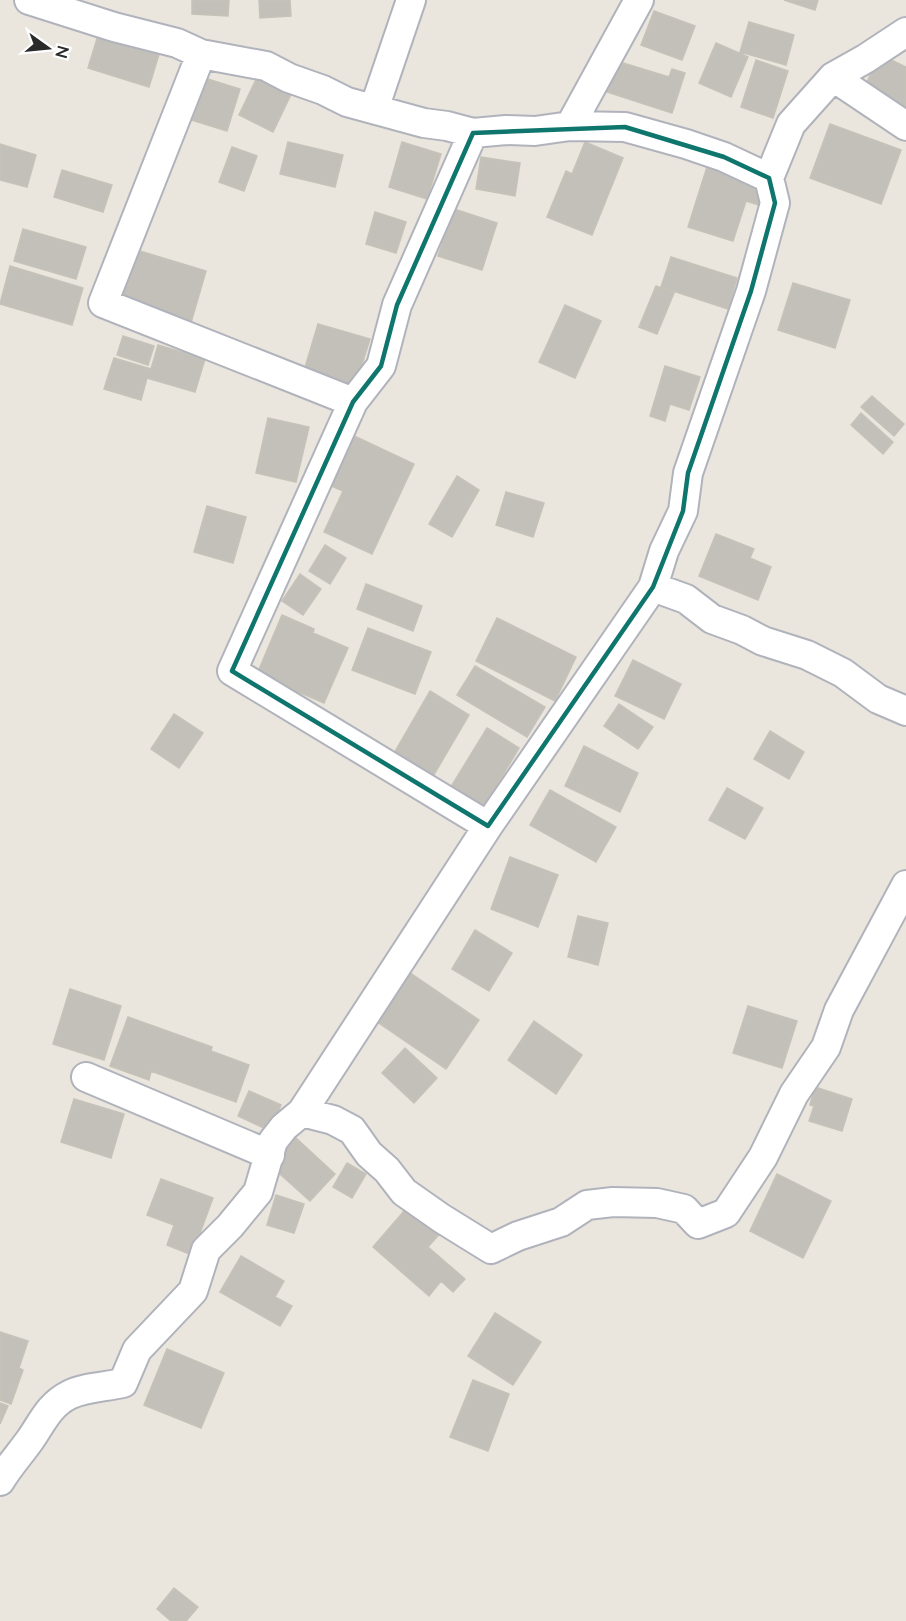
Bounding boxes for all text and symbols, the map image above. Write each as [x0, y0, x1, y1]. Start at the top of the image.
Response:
north arrow [18, 18, 78, 78]
text: N [52, 44, 74, 60]

